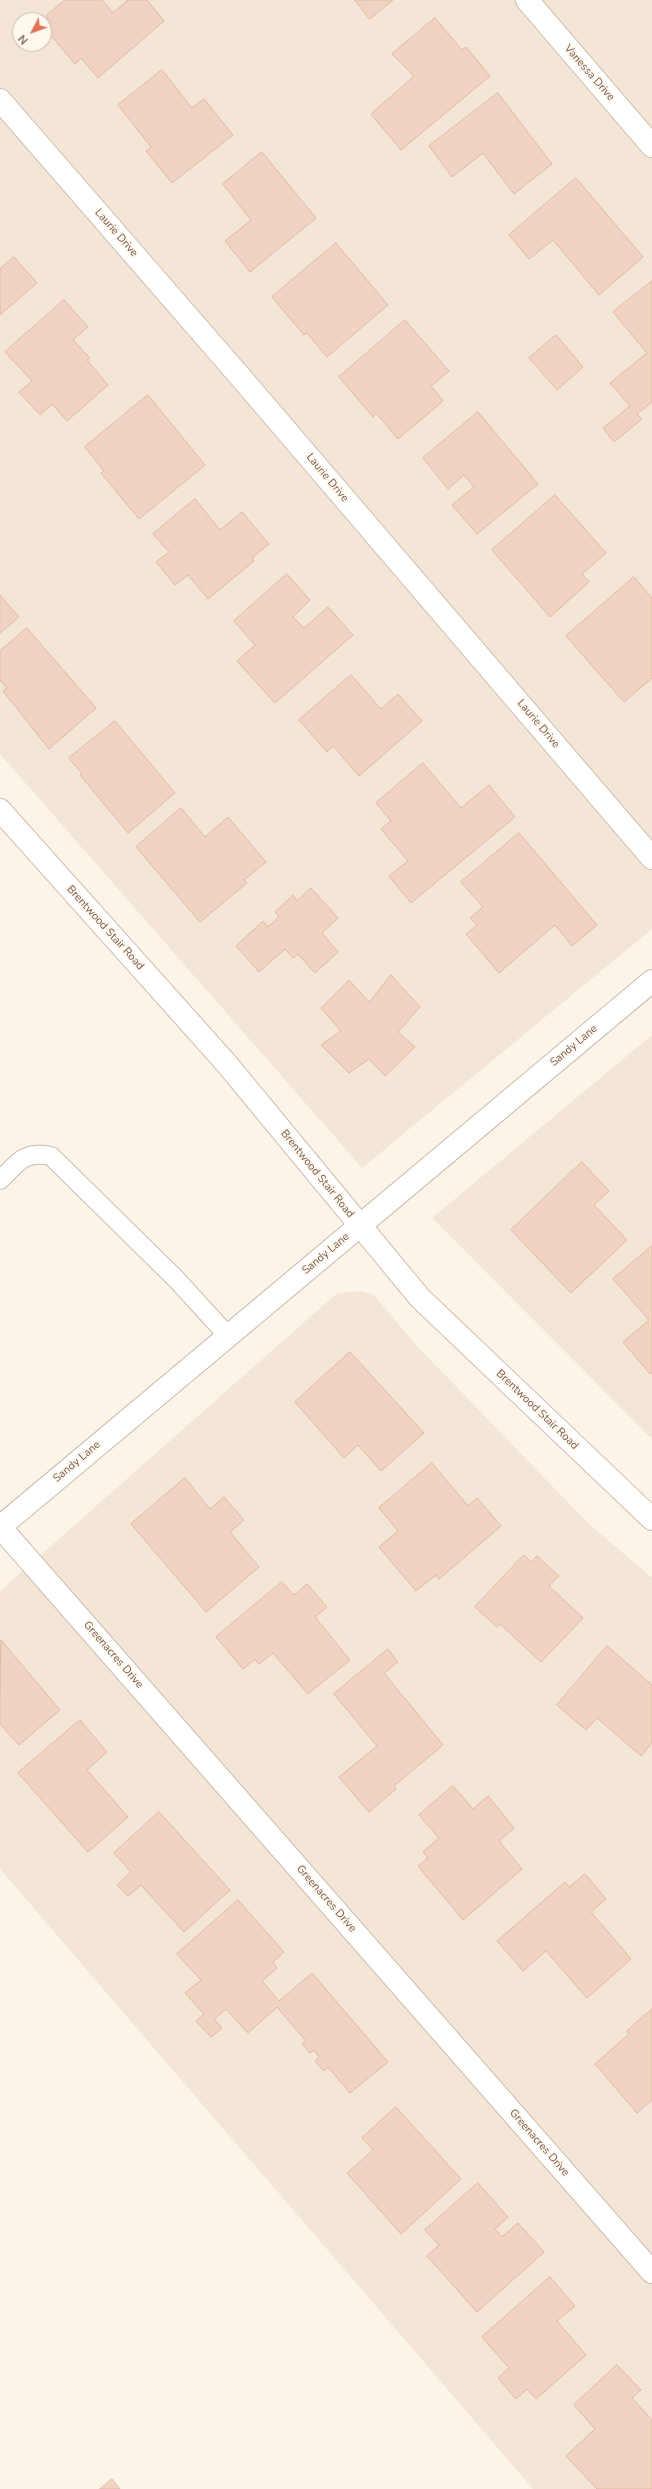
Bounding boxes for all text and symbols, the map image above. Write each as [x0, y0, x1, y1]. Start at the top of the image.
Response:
north arrow [12, 12, 52, 52]
text: N [15, 32, 32, 48]
street label: Vanessa Drive [561, 42, 617, 104]
street label: Laurie Drive [92, 206, 140, 260]
street label: Laurie Drive [303, 451, 351, 505]
street label: Laurie Drive [514, 697, 562, 751]
street label: Brentwood Stair Road [64, 883, 146, 973]
street label: Sandy Lane [548, 1022, 600, 1070]
street label: Brentwood Stair Road [277, 1127, 357, 1221]
street label: Sandy Lane [300, 1230, 352, 1278]
street label: Brentwood Stair Road [493, 1367, 581, 1453]
street label: Sandy Lane [51, 1438, 103, 1486]
street label: Greenacres Drive [80, 1619, 146, 1691]
street label: Greenacres Drive [293, 1863, 359, 1935]
street label: Greenacres Drive [506, 2107, 572, 2179]

